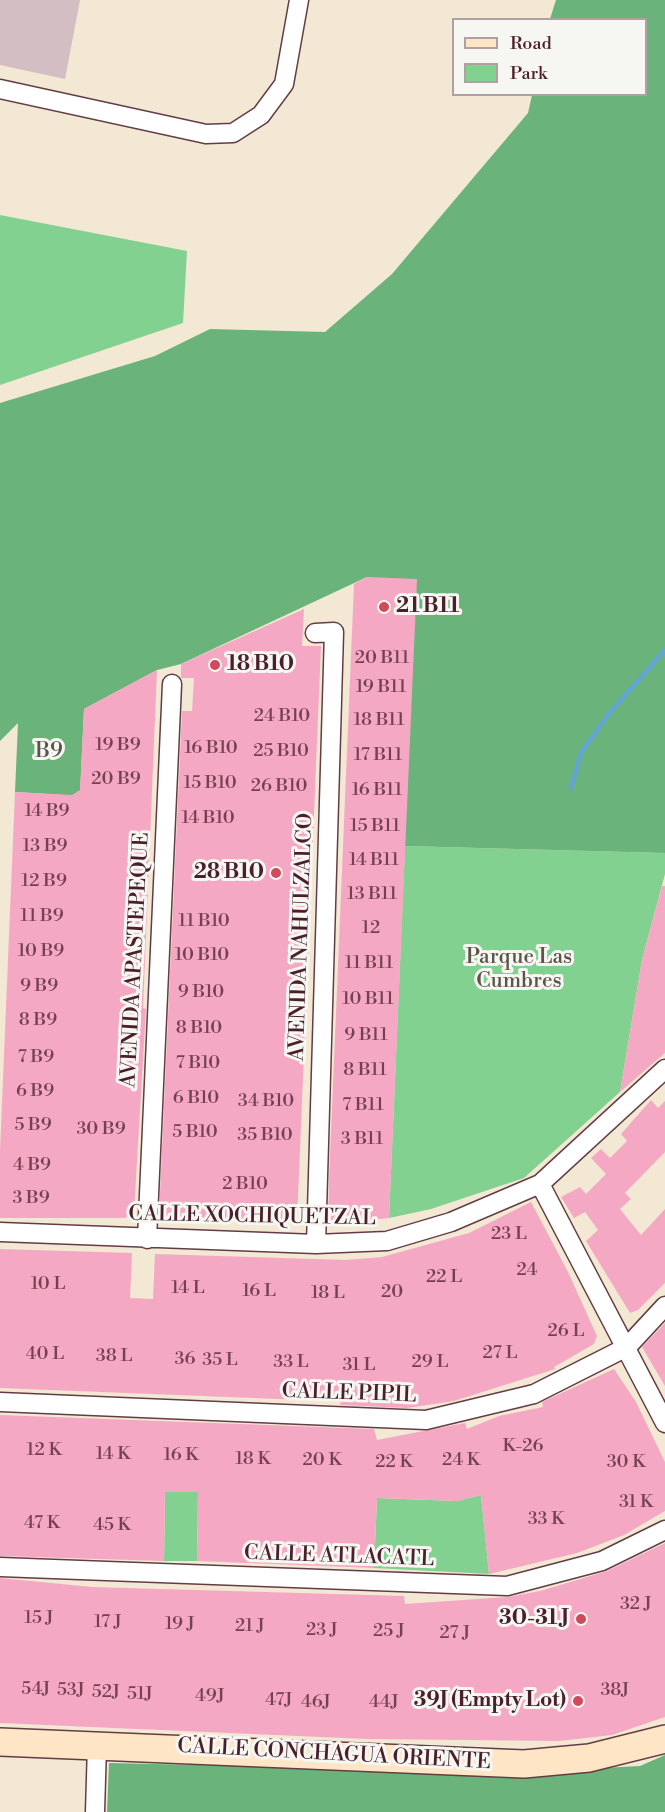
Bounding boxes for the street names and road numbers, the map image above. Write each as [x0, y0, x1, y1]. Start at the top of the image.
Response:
street label: AVENIDA NAHULZALCO [285, 813, 319, 1061]
street label: AVENIDA APASTEPEQUE [117, 832, 155, 1088]
street label: CALLE XOCHIQUETZAL [128, 1202, 376, 1232]
street label: CALLE PIPIL [281, 1379, 417, 1409]
street label: CALLE ATLACATL [244, 1541, 434, 1573]
street label: CALLE CONCHAGUA ORIENTE [177, 1734, 491, 1776]

